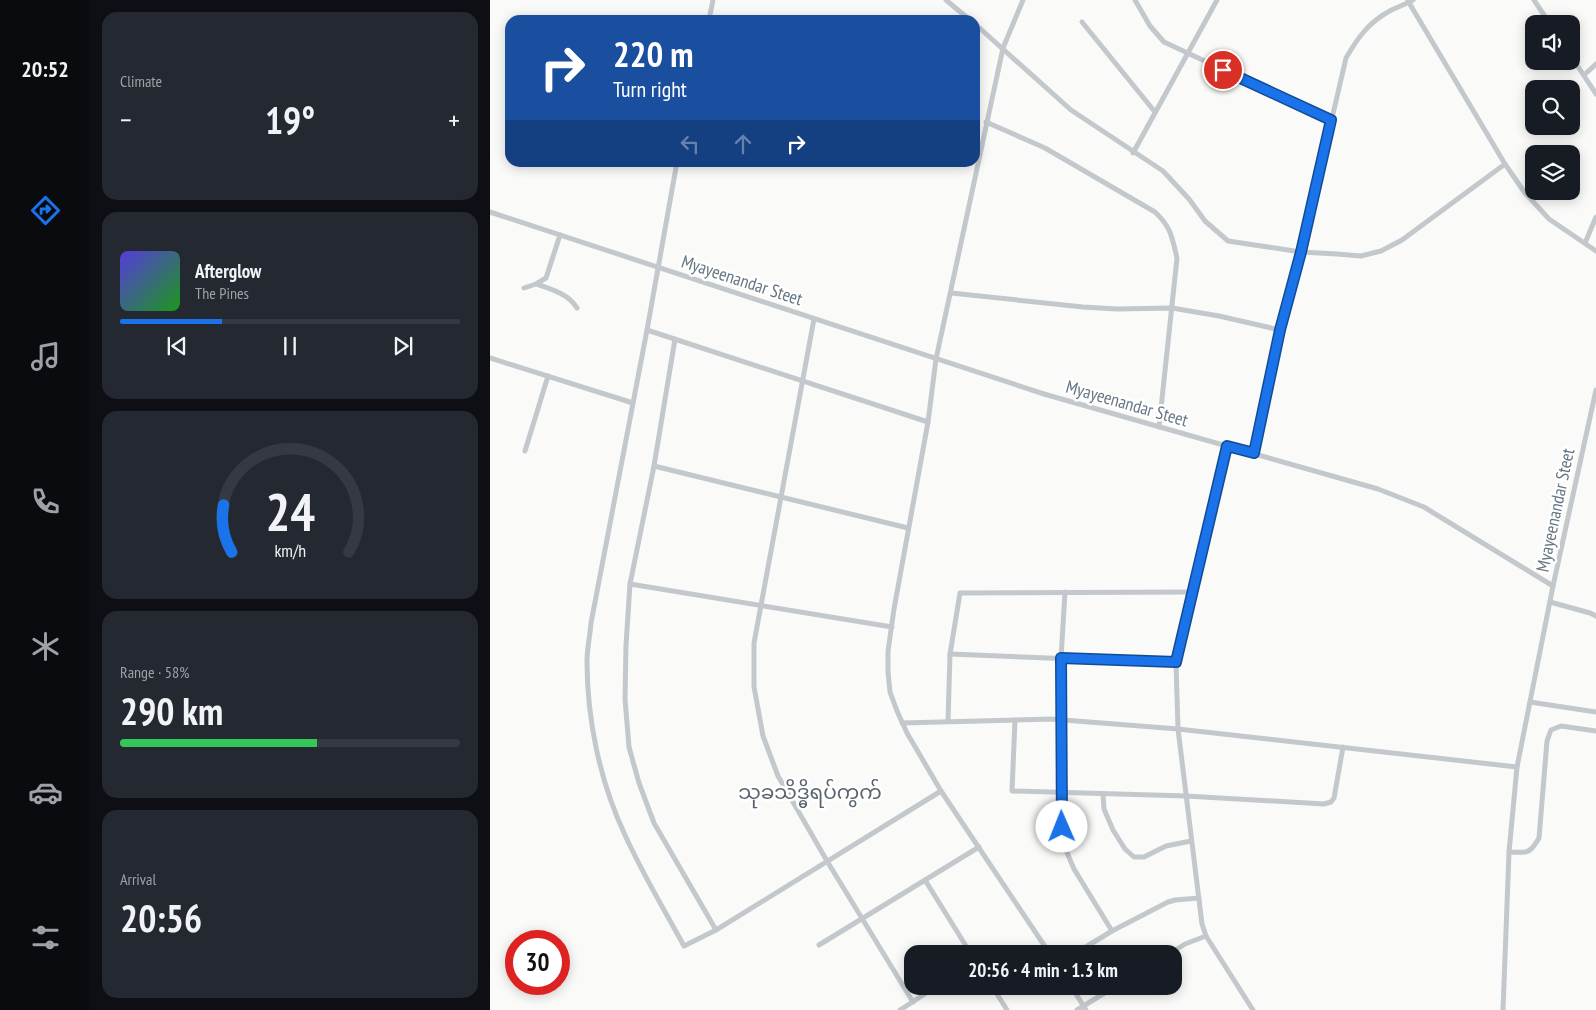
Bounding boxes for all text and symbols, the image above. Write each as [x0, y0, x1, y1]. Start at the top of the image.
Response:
map controls [1525, 15, 1580, 200]
button: sound [1525, 15, 1580, 70]
text: 220 m [613, 31, 694, 77]
icon: right [530, 35, 595, 100]
pin [1202, 49, 1244, 91]
text: 20:52 [21, 55, 69, 83]
icon: arrive [1209, 56, 1237, 84]
text: Climate [120, 71, 162, 91]
text: Turn right [613, 75, 687, 103]
button: search [1525, 80, 1580, 135]
text: 19° [265, 95, 315, 144]
text: − [120, 101, 132, 138]
text: + [448, 101, 460, 138]
icon: left [676, 130, 704, 158]
icon: ahead [729, 130, 757, 158]
icon: right [782, 130, 810, 158]
button: layers [1525, 145, 1580, 200]
icon: directions [28, 193, 63, 228]
street label: Myayeenandar Steet [679, 250, 805, 310]
text: Afterglow [195, 259, 261, 283]
text: The Pines [195, 283, 249, 303]
icon: previous [163, 332, 191, 360]
icon: pause [276, 332, 304, 360]
icon: next [389, 332, 417, 360]
icon: music [28, 339, 63, 374]
street label: Myayeenandar Steet [1063, 375, 1191, 431]
street label: Myayeenandar Steet [1531, 446, 1579, 574]
text: 24 [265, 478, 315, 545]
icon: phone [28, 484, 63, 519]
text: km/h [274, 539, 306, 562]
icon: climate [28, 629, 63, 664]
text: Range · 58% [120, 662, 189, 682]
text: 290 km [120, 686, 223, 735]
icon: car [28, 775, 63, 810]
district label: သုခသိဒ္ဓိရပ်ကွက် [738, 778, 882, 809]
position arrow [1035, 800, 1087, 852]
text: Arrival [120, 869, 156, 889]
text: 20:56 [120, 893, 202, 942]
icon: filters [28, 920, 63, 955]
speed limit sign: 30 [505, 930, 570, 995]
text: 20:56 · 4 min · 1.3 km [968, 958, 1118, 982]

